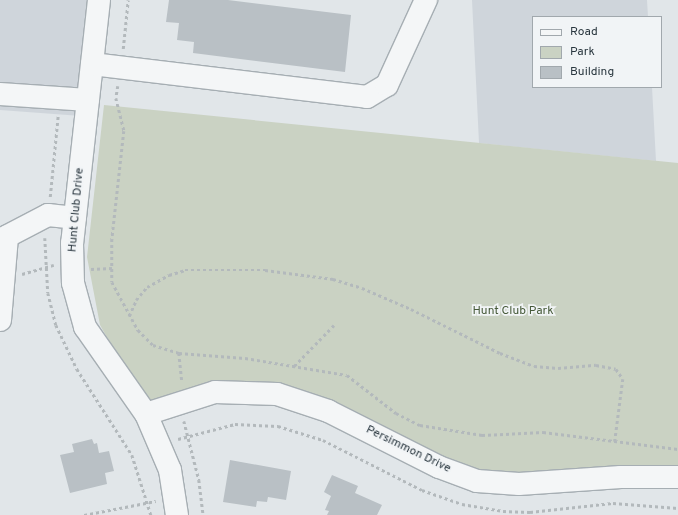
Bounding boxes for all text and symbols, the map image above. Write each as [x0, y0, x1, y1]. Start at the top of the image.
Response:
legend [532, 16, 662, 88]
text: Road [570, 24, 598, 40]
text: Park [570, 44, 595, 60]
text: Building [570, 64, 614, 80]
street label: Hunt Club Drive [66, 167, 88, 253]
park label: Hunt Club Park [472, 305, 554, 319]
street label: Persimmon Drive [363, 423, 453, 477]

